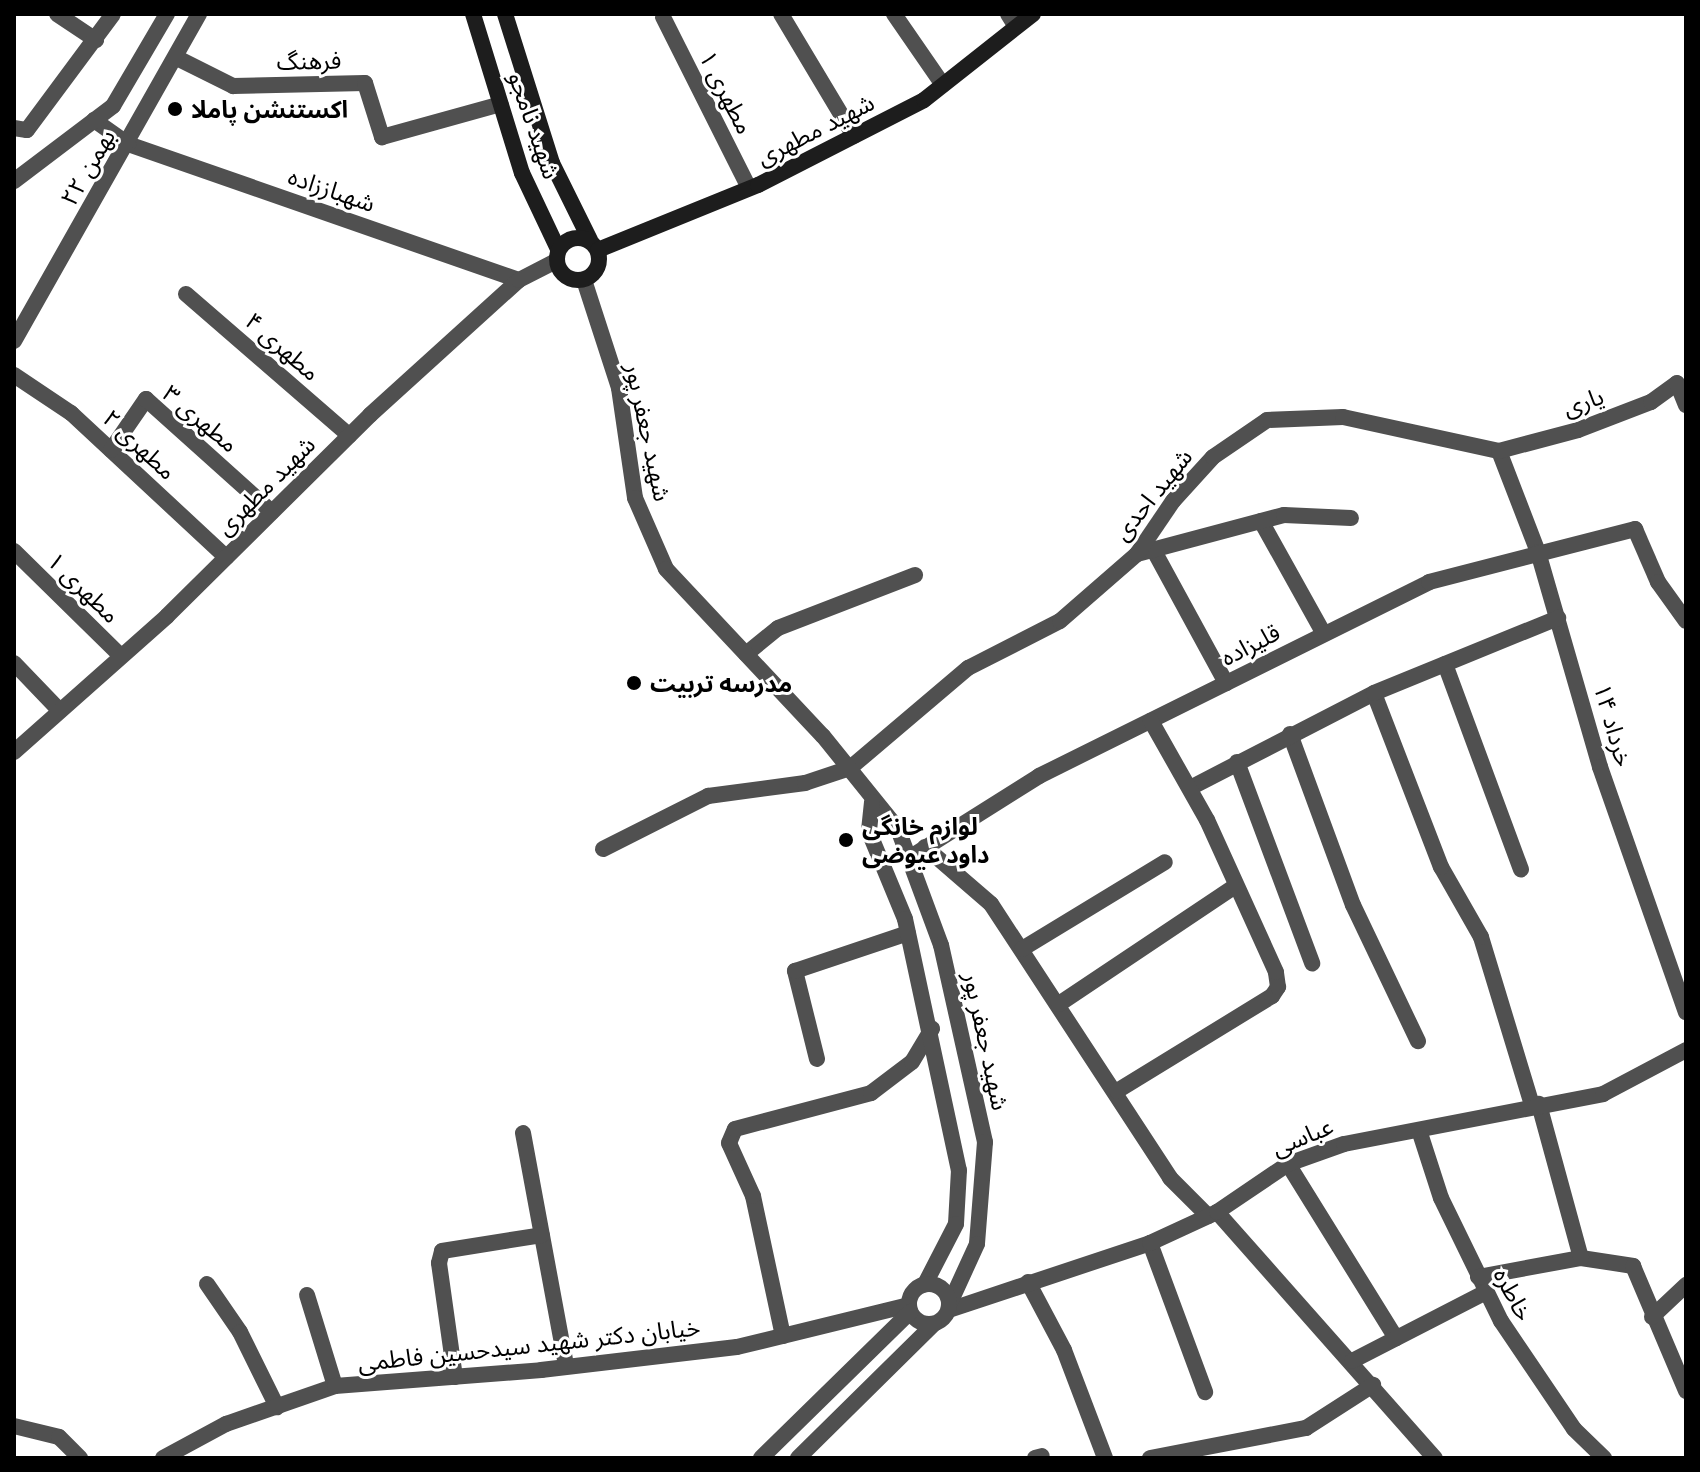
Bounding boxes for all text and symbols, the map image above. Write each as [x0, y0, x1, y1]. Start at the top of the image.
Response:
street label: فرهنگ [276, 45, 342, 75]
street label: مطهری ۱ [694, 46, 760, 138]
street label: شهید نامجو [503, 68, 567, 182]
street label: شهید مطهری [751, 87, 879, 171]
place label: اکستنشن پاملا [191, 95, 348, 123]
marker: اکستنشن پاملا [166, 100, 184, 118]
street label: ۲۲ بهمن [54, 124, 120, 210]
street label: شهباززاده [285, 161, 379, 217]
street label: مطهری ۴ [240, 306, 326, 386]
street label: شهید جعفر پور [620, 360, 678, 504]
street label: مطهری ۳ [157, 378, 245, 458]
street label: یاری [1559, 381, 1607, 421]
street label: مطهری ۲ [97, 403, 183, 485]
street label: شهید مطهری [209, 429, 321, 541]
street label: شهید احدی [1106, 442, 1198, 546]
street label: مطهری ۱ [42, 546, 126, 628]
street label: قلیزاده [1216, 617, 1284, 671]
place label: مدرسه تربیت [650, 669, 792, 697]
marker: مدرسه تربیت [625, 674, 643, 692]
street label: ۱۴ خرداد [1588, 680, 1640, 770]
place label: لوازم خانگی داود عیوضی [862, 812, 989, 868]
marker: لوازم خانگی داود عیوضی [837, 831, 855, 849]
street label: شهید جعفر پور [958, 969, 1016, 1113]
street label: عباسی [1267, 1111, 1337, 1161]
street label: خاطره [1488, 1263, 1540, 1325]
street label: خیابان دکتر شهید سیدحسین فاطمی [356, 1312, 702, 1376]

